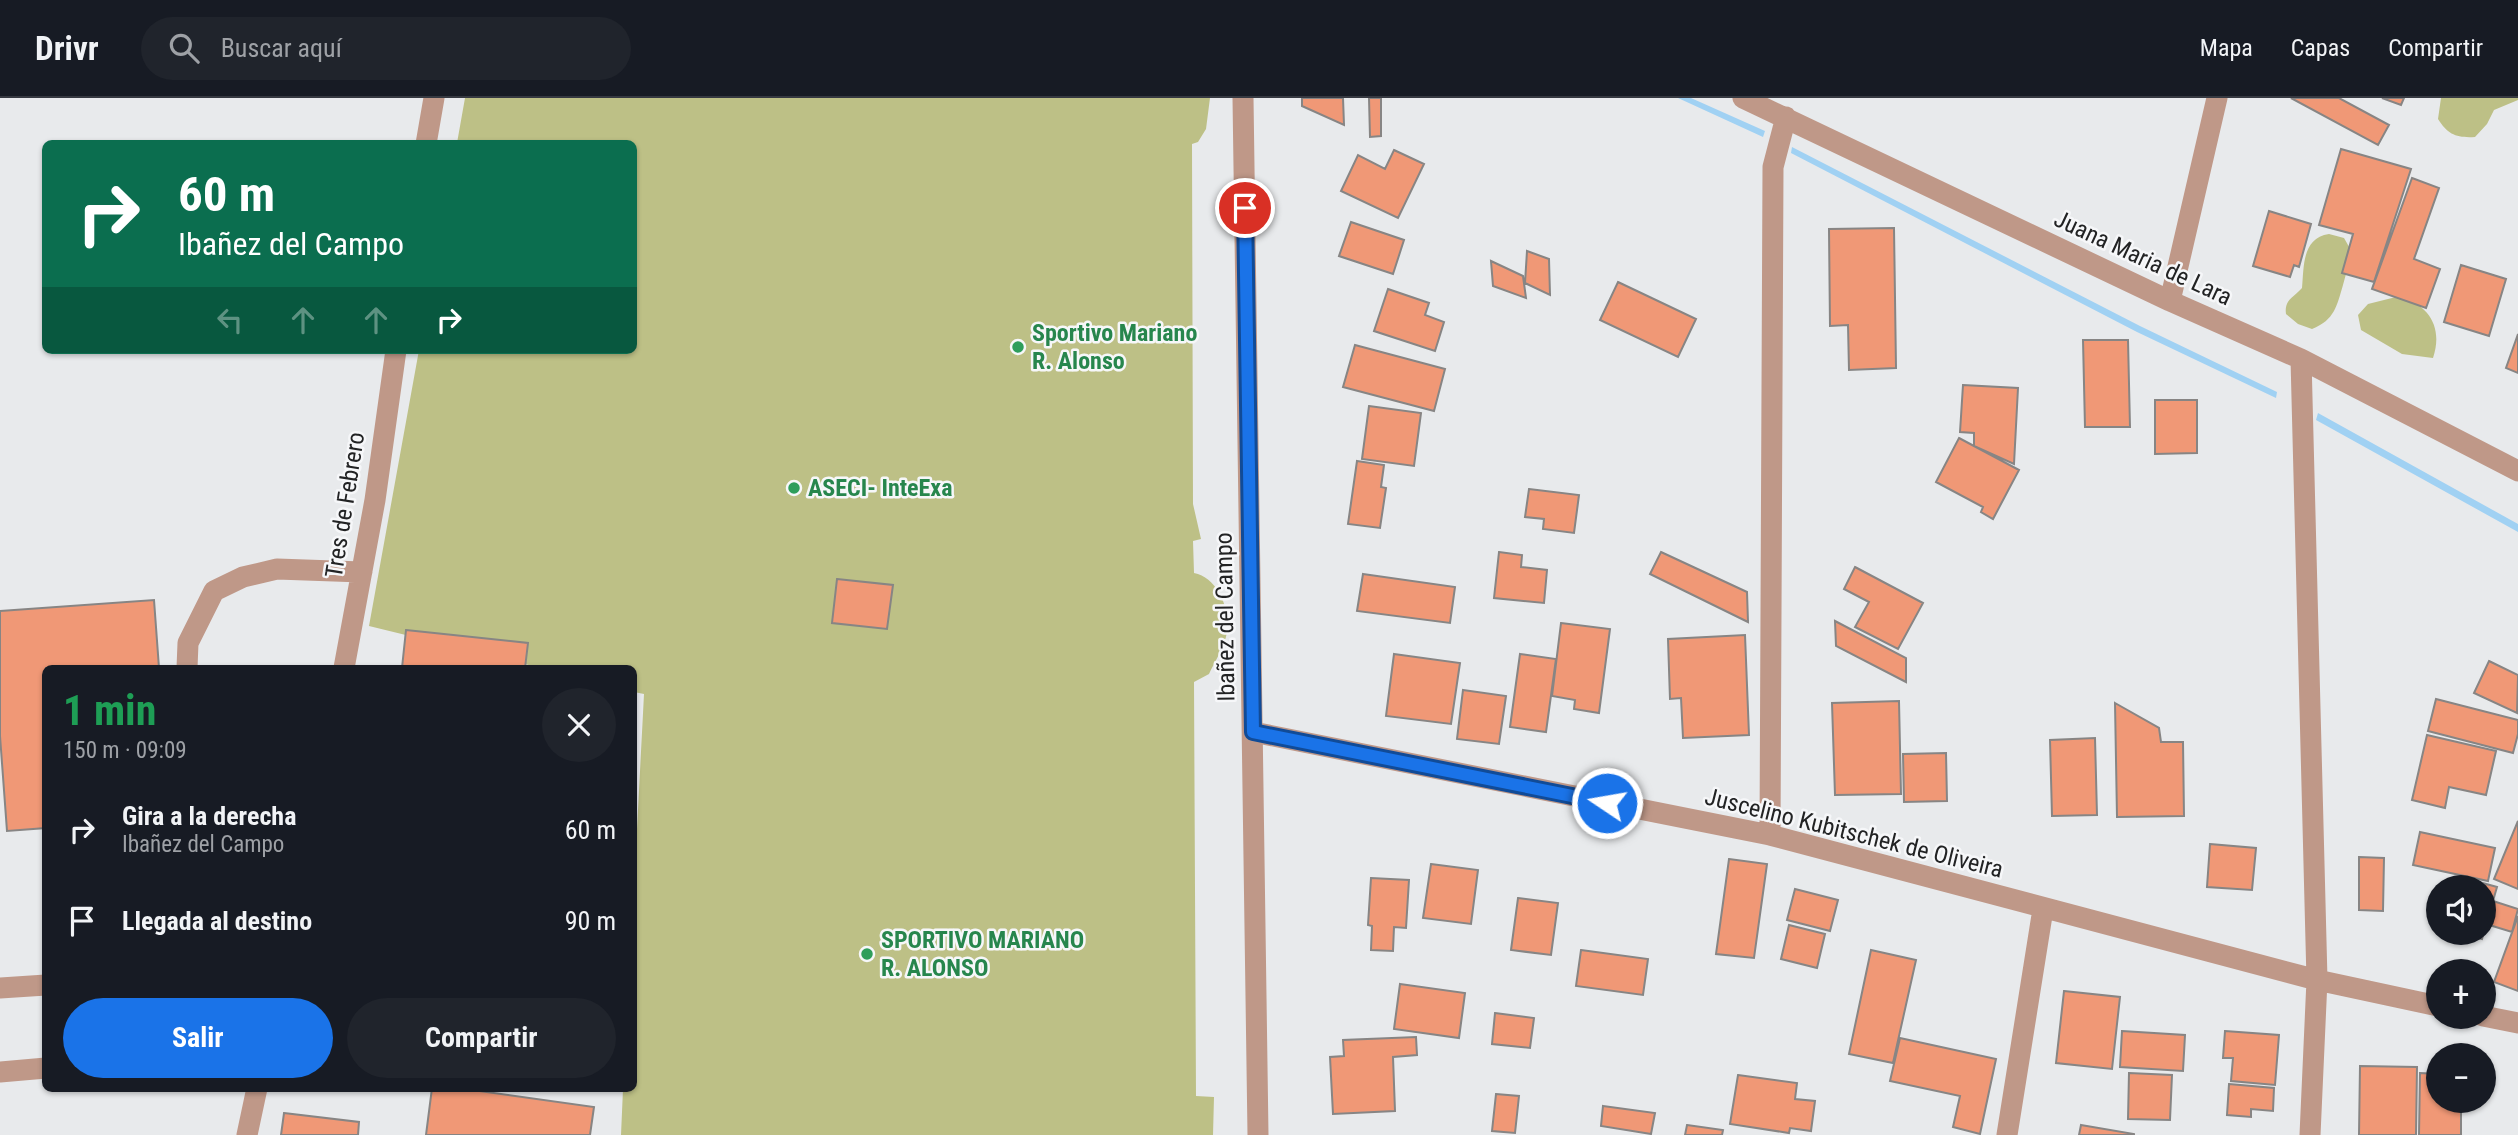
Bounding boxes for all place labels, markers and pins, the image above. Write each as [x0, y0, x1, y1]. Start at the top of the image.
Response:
pin [1215, 178, 1275, 238]
place label: Sportivo Mariano R. Alonso [1032, 319, 1197, 375]
marker: Sportivo Mariano R. Alonso [1010, 339, 1026, 355]
place label: ASECI- InteExa [808, 474, 952, 502]
marker: ASECI- InteExa [786, 480, 802, 496]
place label: SPORTIVO MARIANO R. ALONSO [881, 926, 1084, 982]
marker: SPORTIVO MARIANO R. ALONSO [859, 946, 875, 962]

